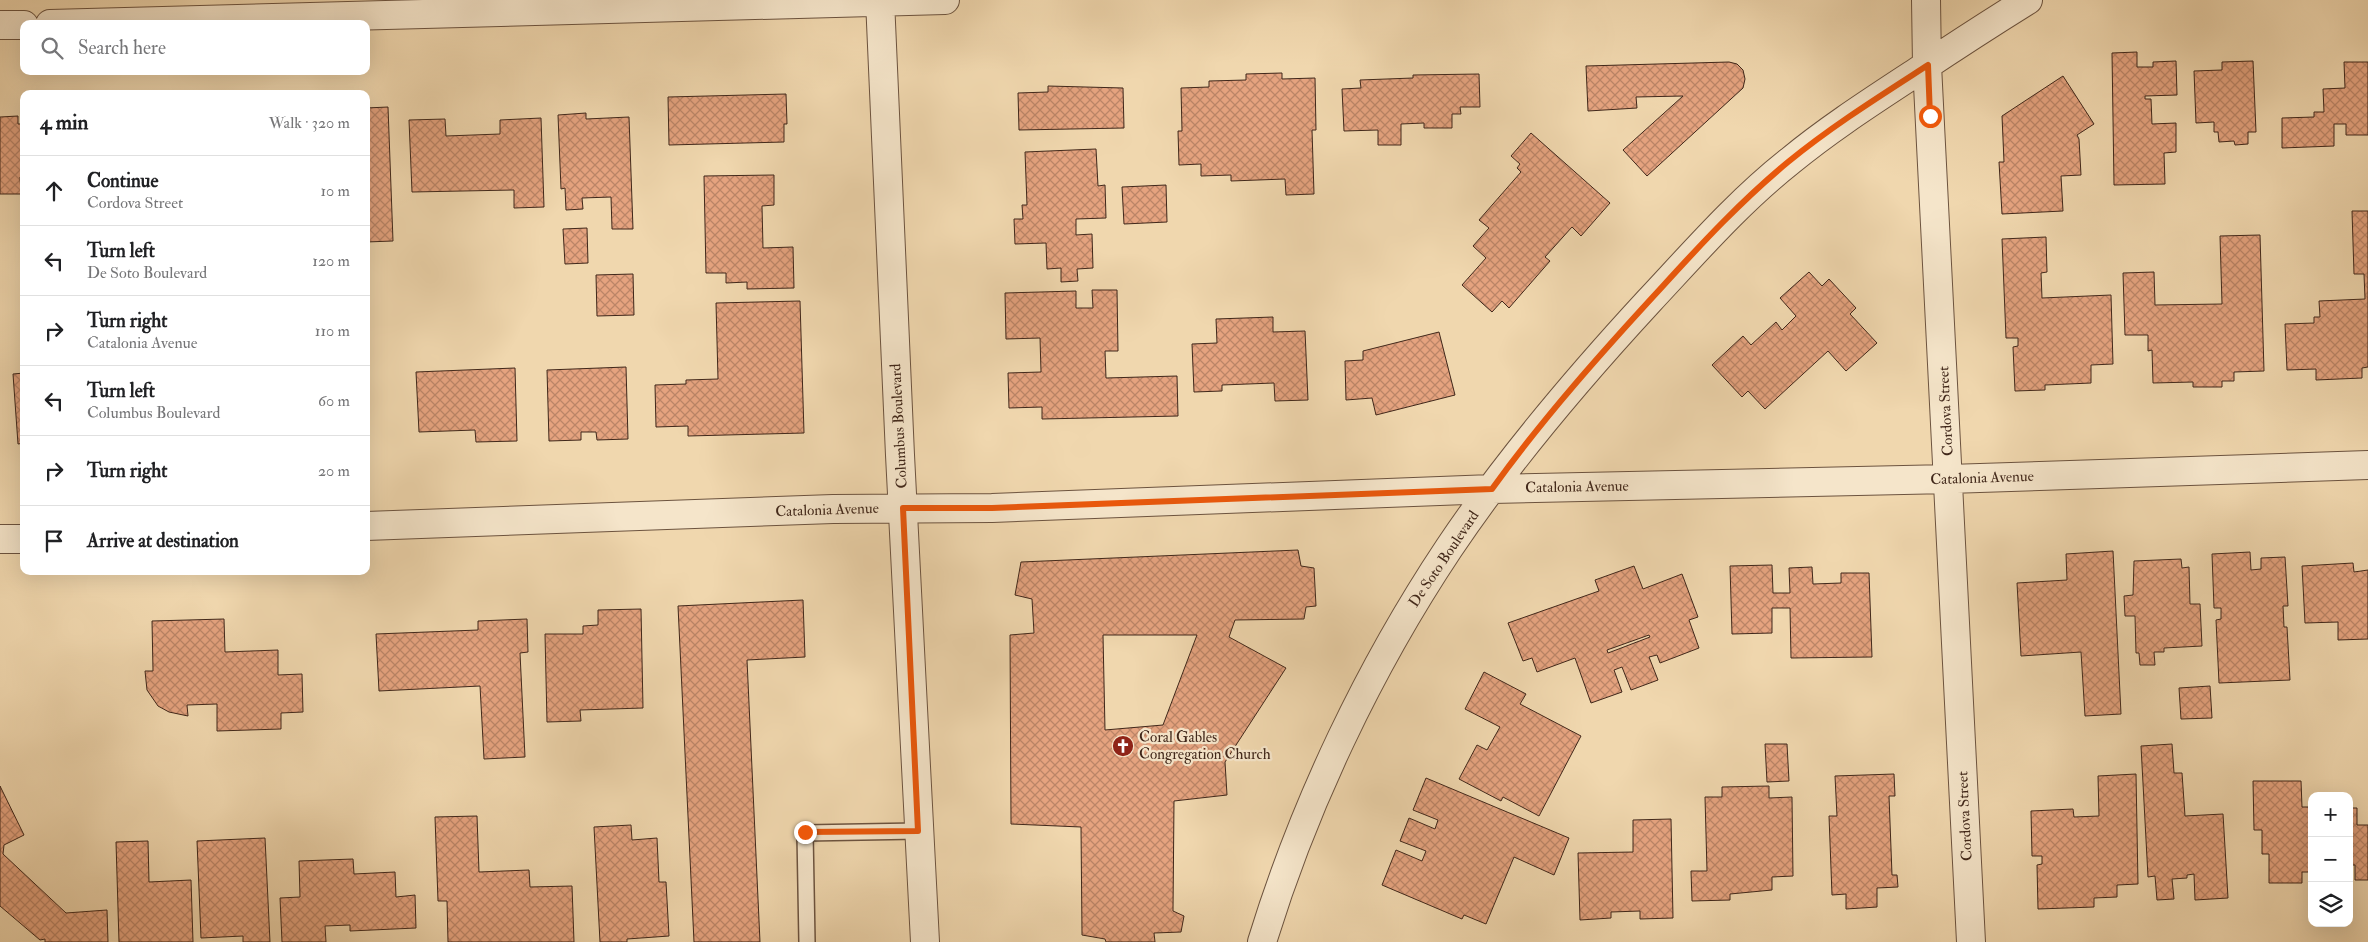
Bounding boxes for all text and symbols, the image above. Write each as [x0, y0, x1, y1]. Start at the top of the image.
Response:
search box [20, 20, 370, 75]
icon: search [38, 34, 66, 62]
text: Search here [78, 36, 166, 60]
route start [1919, 105, 1942, 128]
text: 4 min [40, 109, 88, 136]
text: Walk · 320 m [269, 113, 350, 133]
text: Continue [87, 169, 158, 193]
icon: ahead [40, 177, 68, 205]
text: 10 m [320, 181, 350, 201]
text: Cordova Street [87, 193, 183, 213]
text: Turn left [87, 239, 155, 263]
icon: left [40, 247, 68, 275]
text: 120 m [312, 251, 350, 271]
text: De Soto Boulevard [87, 263, 207, 283]
text: Turn right [87, 309, 167, 333]
icon: right [40, 317, 68, 345]
text: 110 m [315, 321, 350, 341]
text: Catalonia Avenue [87, 333, 198, 353]
street label: Columbus Boulevard [886, 363, 912, 489]
street label: Cordova Street [1934, 365, 1958, 456]
text: Turn left [87, 379, 155, 403]
icon: left [40, 387, 68, 415]
text: 60 m [318, 391, 350, 411]
text: Columbus Boulevard [87, 403, 220, 423]
icon: right [40, 457, 68, 485]
text: Turn right [87, 459, 167, 483]
text: 20 m [318, 461, 350, 481]
street label: Catalonia Avenue [1930, 467, 2034, 489]
street label: Catalonia Avenue [1525, 477, 1629, 497]
street label: Catalonia Avenue [775, 499, 879, 521]
street label: De Soto Boulevard [1405, 506, 1484, 611]
icon: arrive [40, 527, 68, 555]
text: Arrive at destination [87, 529, 239, 553]
place label: Coral Gables Congregation Church [1139, 728, 1271, 764]
church icon: Coral Gables Congregation Church [1111, 734, 1135, 758]
street label: Cordova Street [1953, 770, 1977, 861]
map controls [2308, 792, 2353, 927]
button: + [2308, 792, 2353, 837]
route end [794, 821, 817, 844]
button: − [2308, 837, 2353, 882]
button: layers [2308, 882, 2353, 927]

